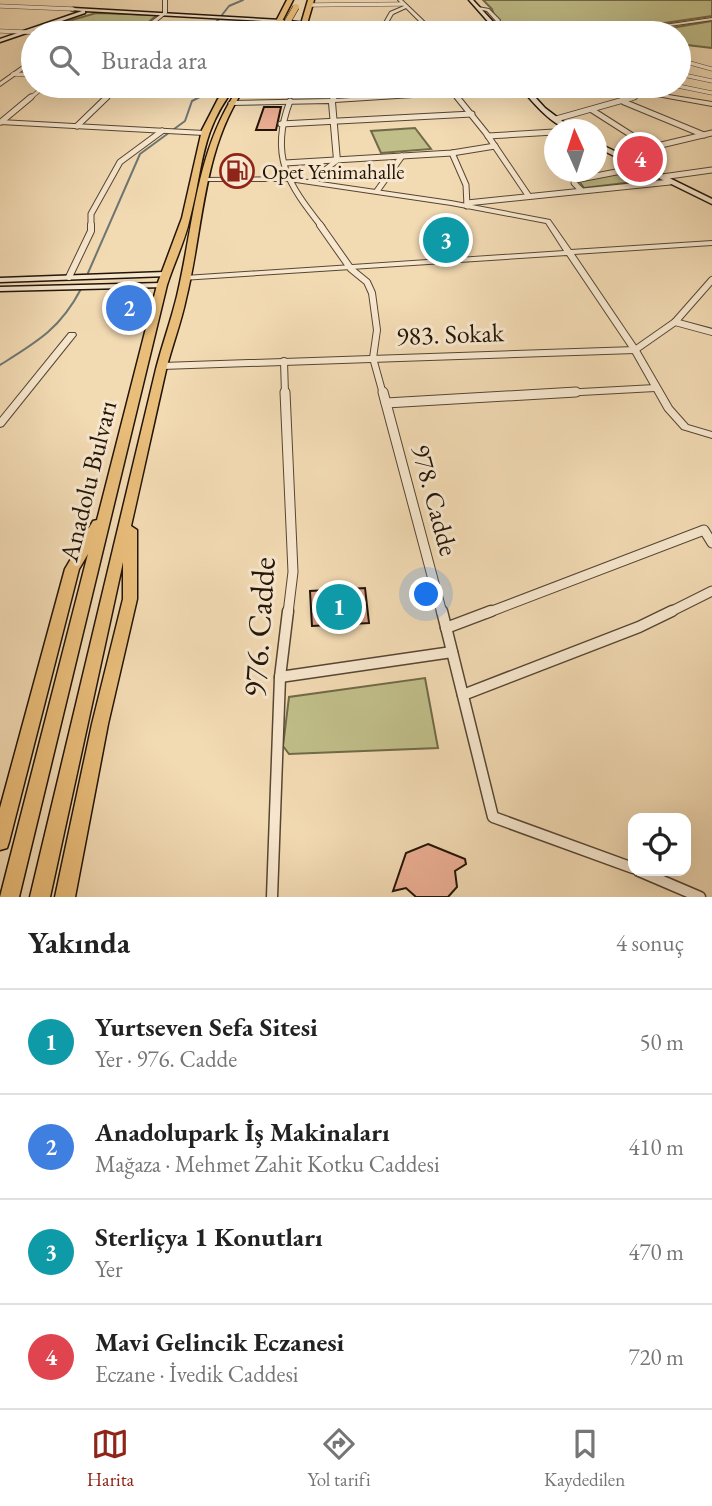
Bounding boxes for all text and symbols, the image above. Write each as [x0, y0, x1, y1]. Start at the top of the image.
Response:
search box [21, 21, 691, 98]
icon: search [45, 41, 83, 79]
text: Burada ara [101, 43, 207, 77]
north arrow [544, 119, 607, 182]
pin: 4 [617, 133, 663, 185]
fuel station icon: Opet Yenimahalle [218, 152, 256, 190]
place label: Opet Yenimahalle [262, 158, 405, 185]
pin: 3 [423, 214, 469, 266]
pin: 2 [106, 282, 152, 334]
street label: 983. Sokak [395, 315, 505, 353]
street label: Anadolu Bulvarı [51, 397, 124, 566]
street label: 978. Cadde [404, 441, 466, 559]
street label: 976. Cadde [233, 556, 285, 698]
your location [409, 577, 443, 611]
pin: 1 [316, 581, 362, 633]
map controls [628, 813, 691, 876]
button: locate [628, 813, 691, 876]
text: Yakında [28, 923, 130, 962]
text: 4 sonuç [616, 928, 684, 958]
text: Yurtseven Sefa Sitesi [95, 1010, 318, 1044]
text: 1 [45, 1027, 57, 1057]
text: 50 m [639, 1027, 684, 1057]
text: Yer · 976. Cadde [95, 1044, 237, 1074]
text: Anadolupark İş Makinaları [95, 1115, 390, 1149]
text: 2 [45, 1132, 57, 1162]
text: 410 m [628, 1132, 684, 1162]
text: Mağaza · Mehmet Zahit Kotku Caddesi [95, 1149, 440, 1179]
text: Sterliçya 1 Konutları [95, 1220, 323, 1254]
text: 3 [45, 1237, 57, 1267]
text: 470 m [628, 1237, 684, 1267]
text: Yer [95, 1254, 123, 1284]
text: Mavi Gelincik Eczanesi [95, 1325, 344, 1359]
text: 4 [45, 1342, 57, 1372]
text: 720 m [628, 1342, 684, 1372]
text: Eczane · İvedik Caddesi [95, 1359, 298, 1389]
tab: Harita [87, 1425, 134, 1492]
tab: Yol tarifi [308, 1425, 371, 1492]
tab: Kaydedilen [544, 1425, 625, 1492]

